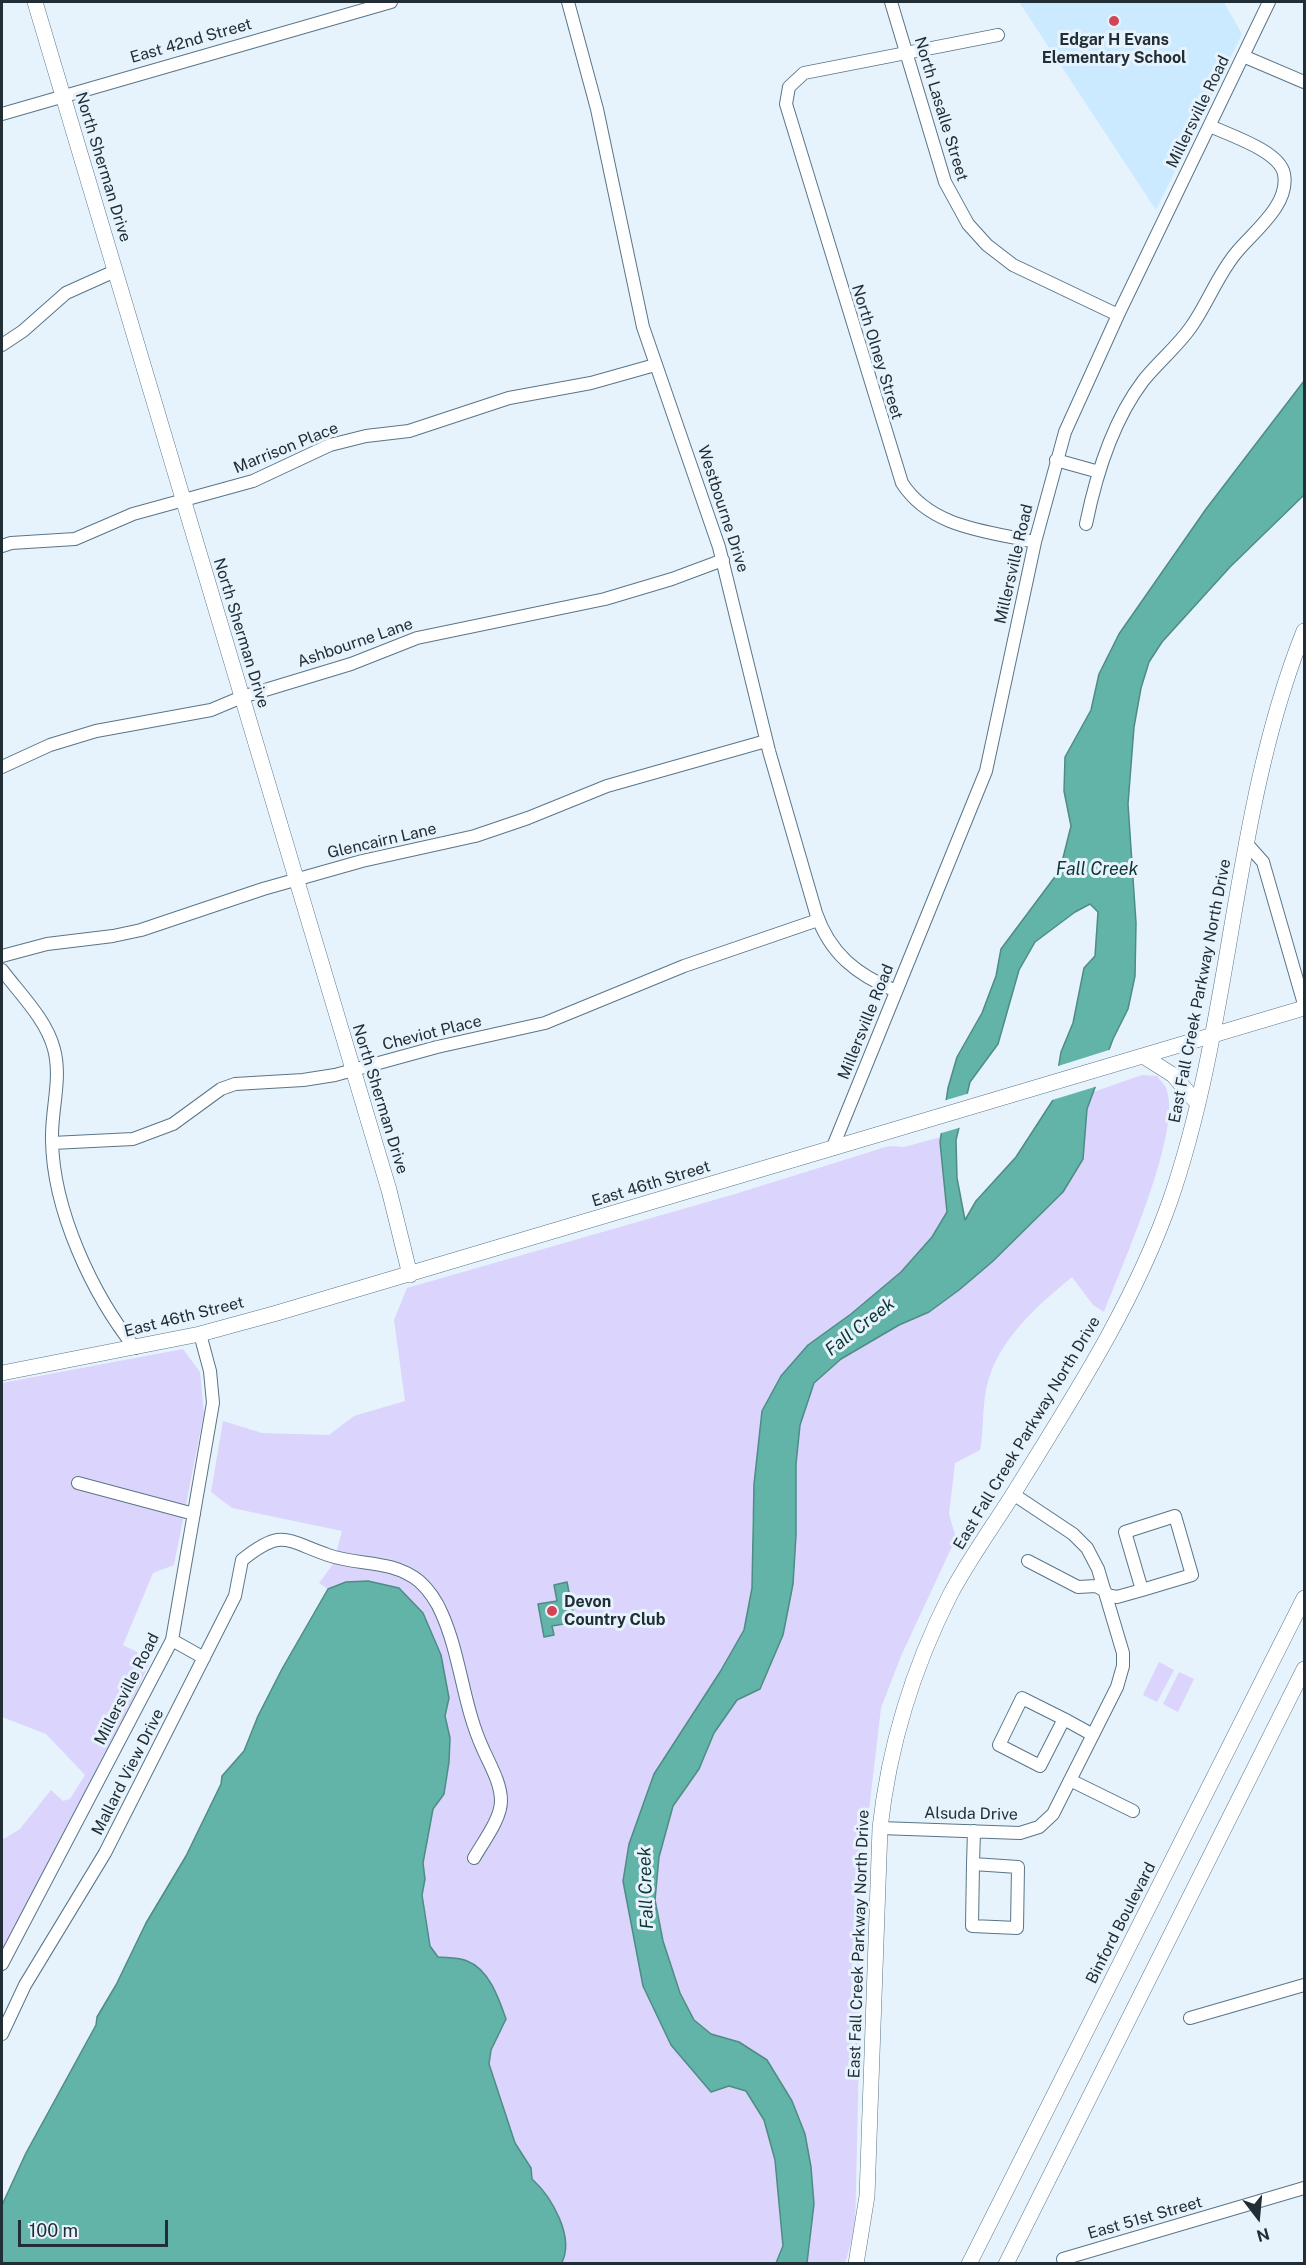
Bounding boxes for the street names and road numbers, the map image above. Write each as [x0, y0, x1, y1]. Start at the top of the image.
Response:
street label: East 42nd Street [128, 14, 254, 68]
street label: North Lasalle Street [910, 35, 972, 183]
street label: Millersville Road [1162, 53, 1234, 171]
street label: North Sherman Drive [71, 90, 135, 244]
street label: North Olney Street [847, 282, 907, 422]
street label: Marrison Place [231, 418, 341, 478]
street label: Westbourne Drive [693, 443, 753, 575]
street label: Millersville Road [991, 502, 1037, 626]
street label: North Sherman Drive [209, 556, 273, 710]
street label: Ashbourne Lane [295, 614, 415, 672]
street label: Glencairn Lane [326, 819, 438, 863]
street label: East Fall Creek Parkway North Drive [1165, 857, 1235, 1125]
street label: Millersville Road [834, 962, 898, 1082]
street label: Cheviot Place [380, 1011, 484, 1055]
street label: North Sherman Drive [348, 1022, 412, 1176]
street label: East 46th Street [590, 1157, 712, 1211]
street label: East 46th Street [122, 1293, 246, 1341]
street label: East Fall Creek Parkway North Drive [950, 1313, 1104, 1553]
street label: Millersville Road [91, 1630, 163, 1748]
street label: Mallard View Drive [88, 1706, 168, 1838]
street label: Alsuda Drive [924, 1804, 1018, 1824]
street label: East Fall Creek Parkway North Drive [845, 1809, 873, 2079]
street label: Binford Boulevard [1082, 1859, 1160, 1987]
street label: East 51st Street [1086, 2192, 1204, 2244]

